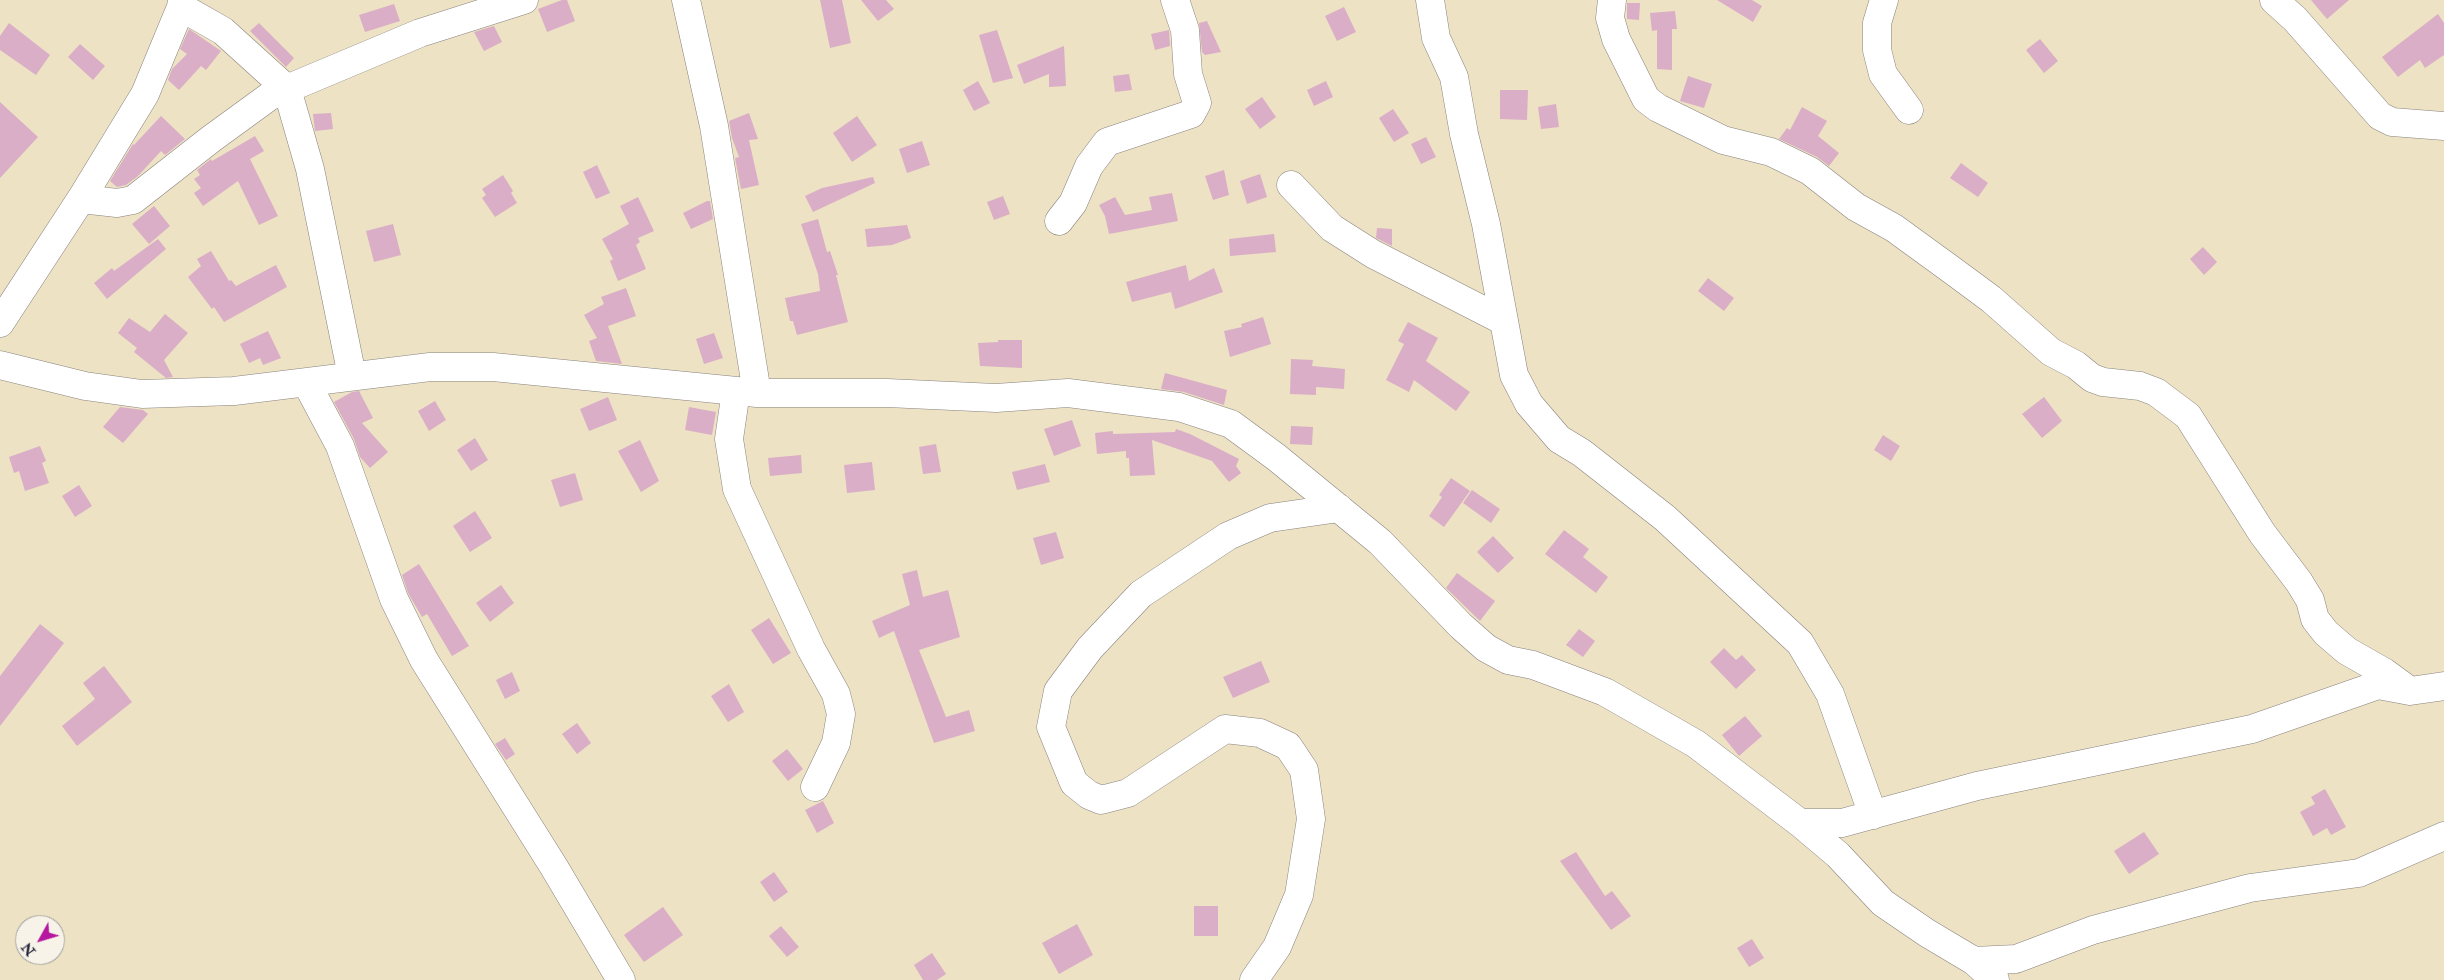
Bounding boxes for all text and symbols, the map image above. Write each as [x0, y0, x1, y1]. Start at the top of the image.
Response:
north arrow [15, 915, 65, 965]
text: N [18, 939, 39, 959]

